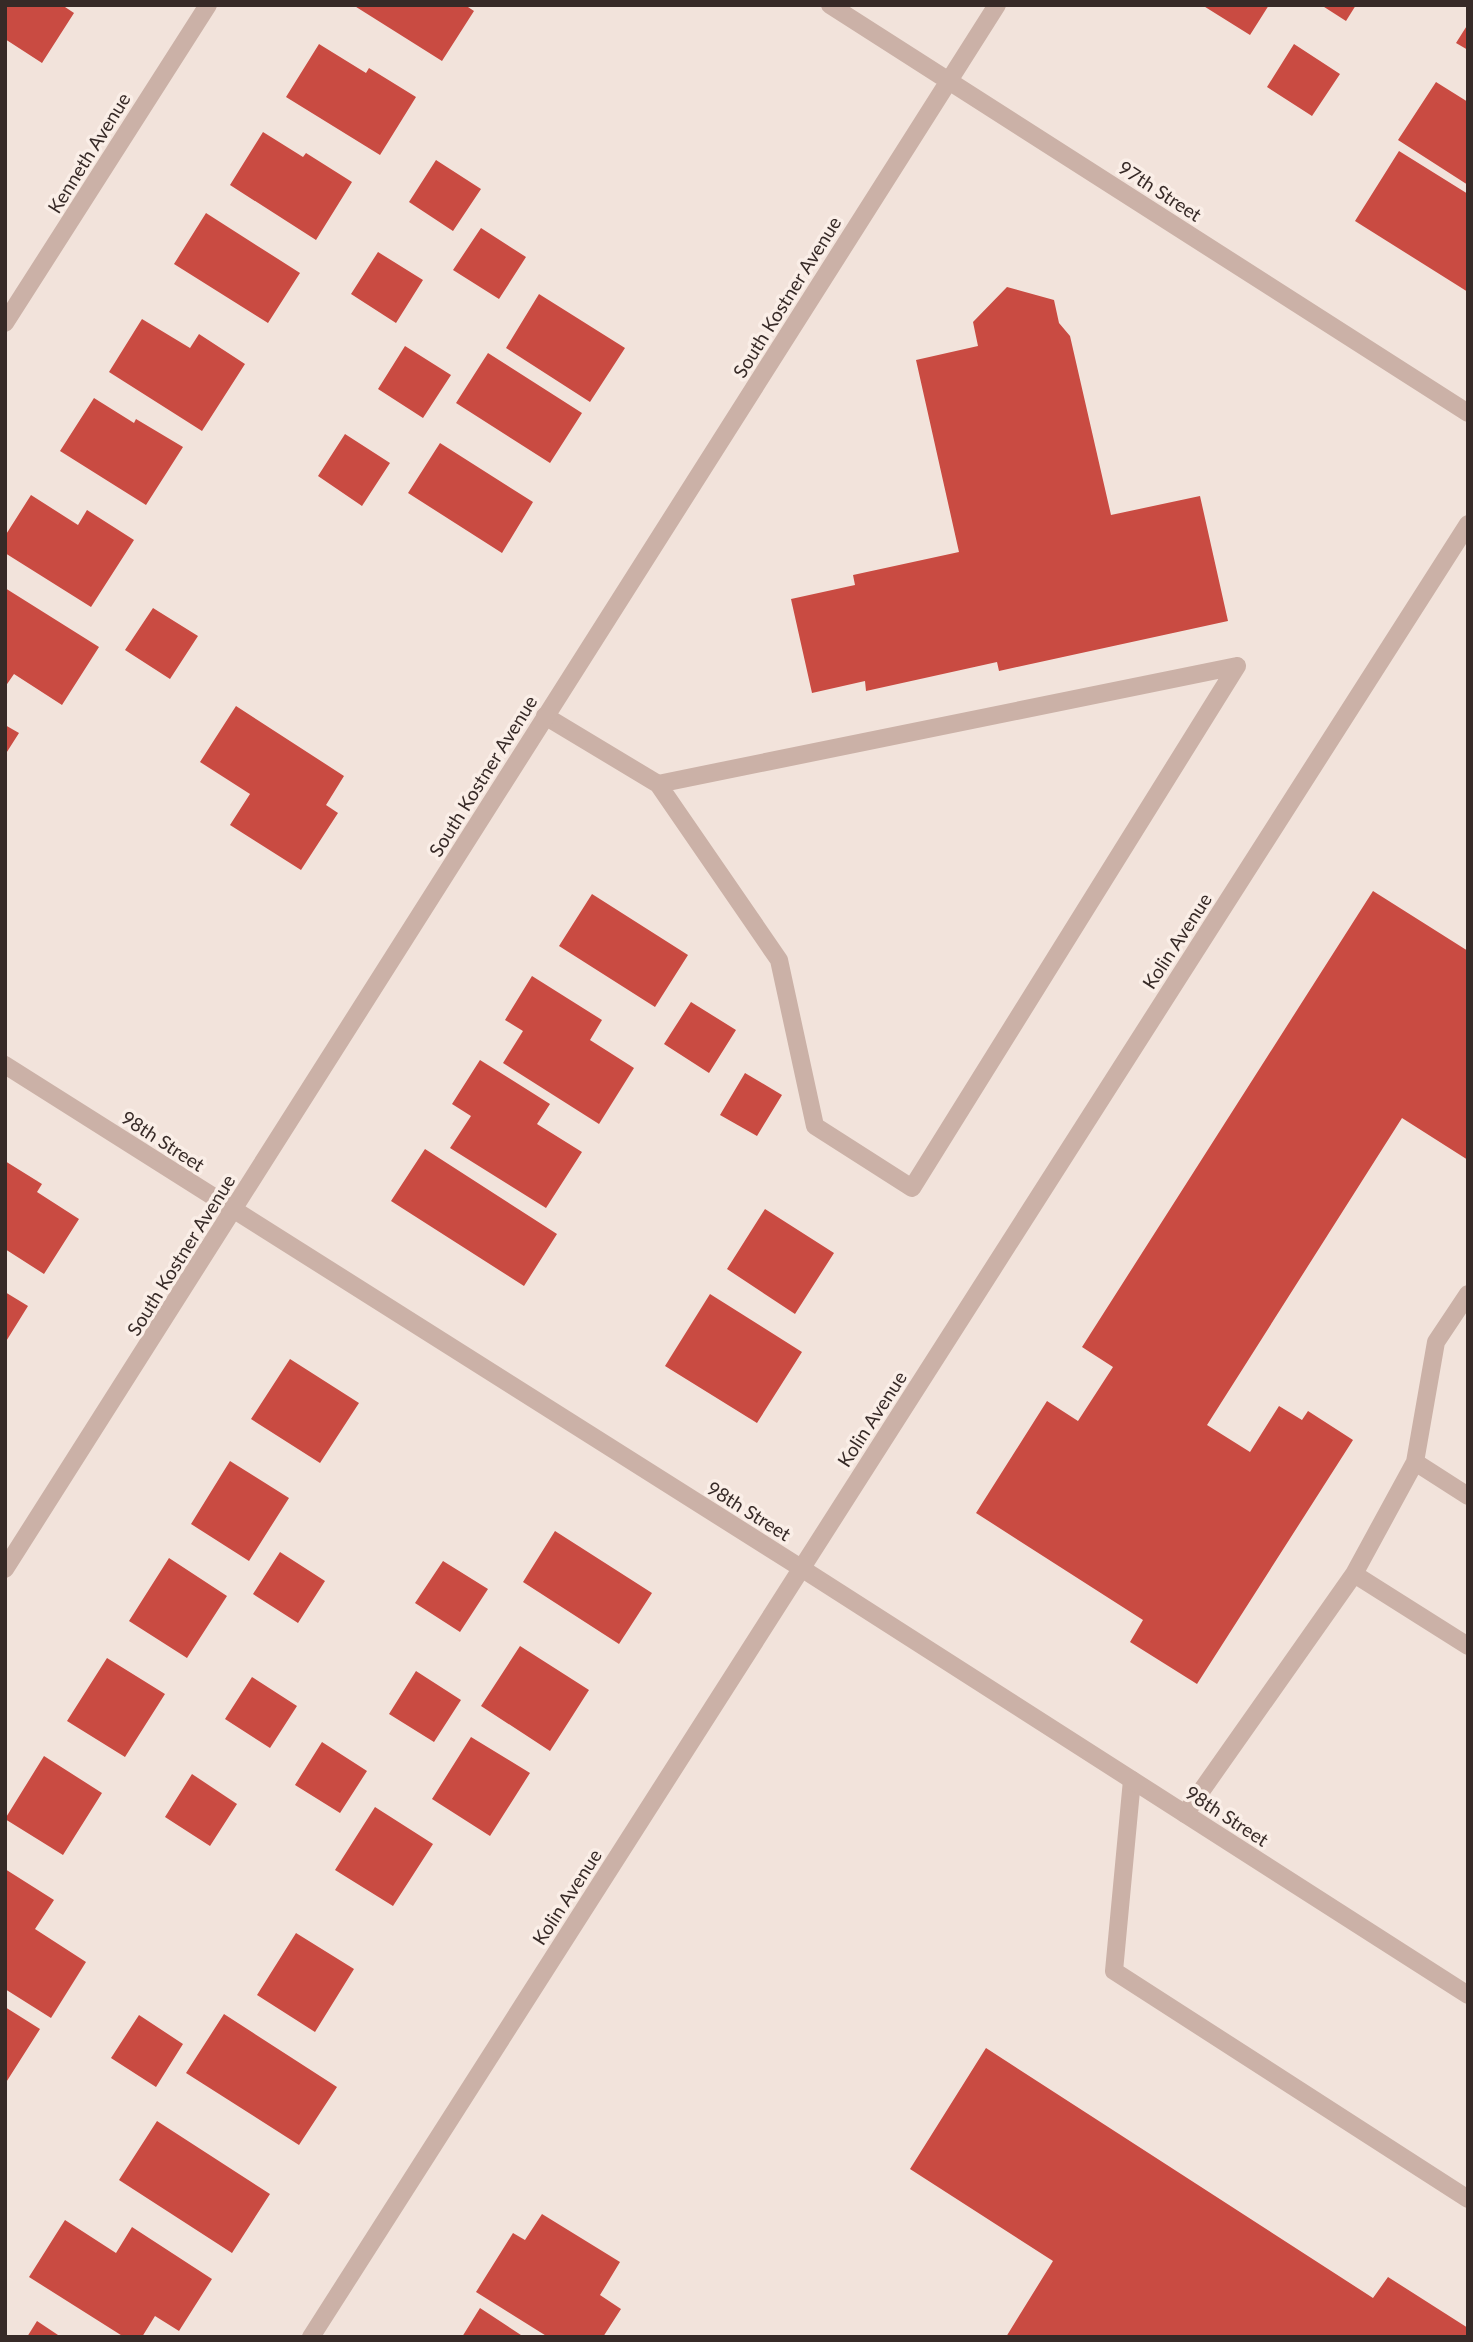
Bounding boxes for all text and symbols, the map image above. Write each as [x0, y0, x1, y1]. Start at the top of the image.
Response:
street label: Kenneth Avenue [42, 88, 135, 217]
street label: 97th Street [1114, 155, 1206, 226]
street label: South Kostner Avenue [728, 212, 846, 382]
street label: South Kostner Avenue [424, 691, 542, 861]
street label: Kolin Avenue [1137, 889, 1216, 993]
street label: 98th Street [117, 1105, 209, 1176]
street label: South Kostner Avenue [122, 1170, 240, 1340]
street label: Kolin Avenue [832, 1367, 911, 1471]
street label: 98th Street [703, 1476, 796, 1545]
street label: 98th Street [1181, 1780, 1273, 1851]
street label: Kolin Avenue [527, 1845, 606, 1949]

